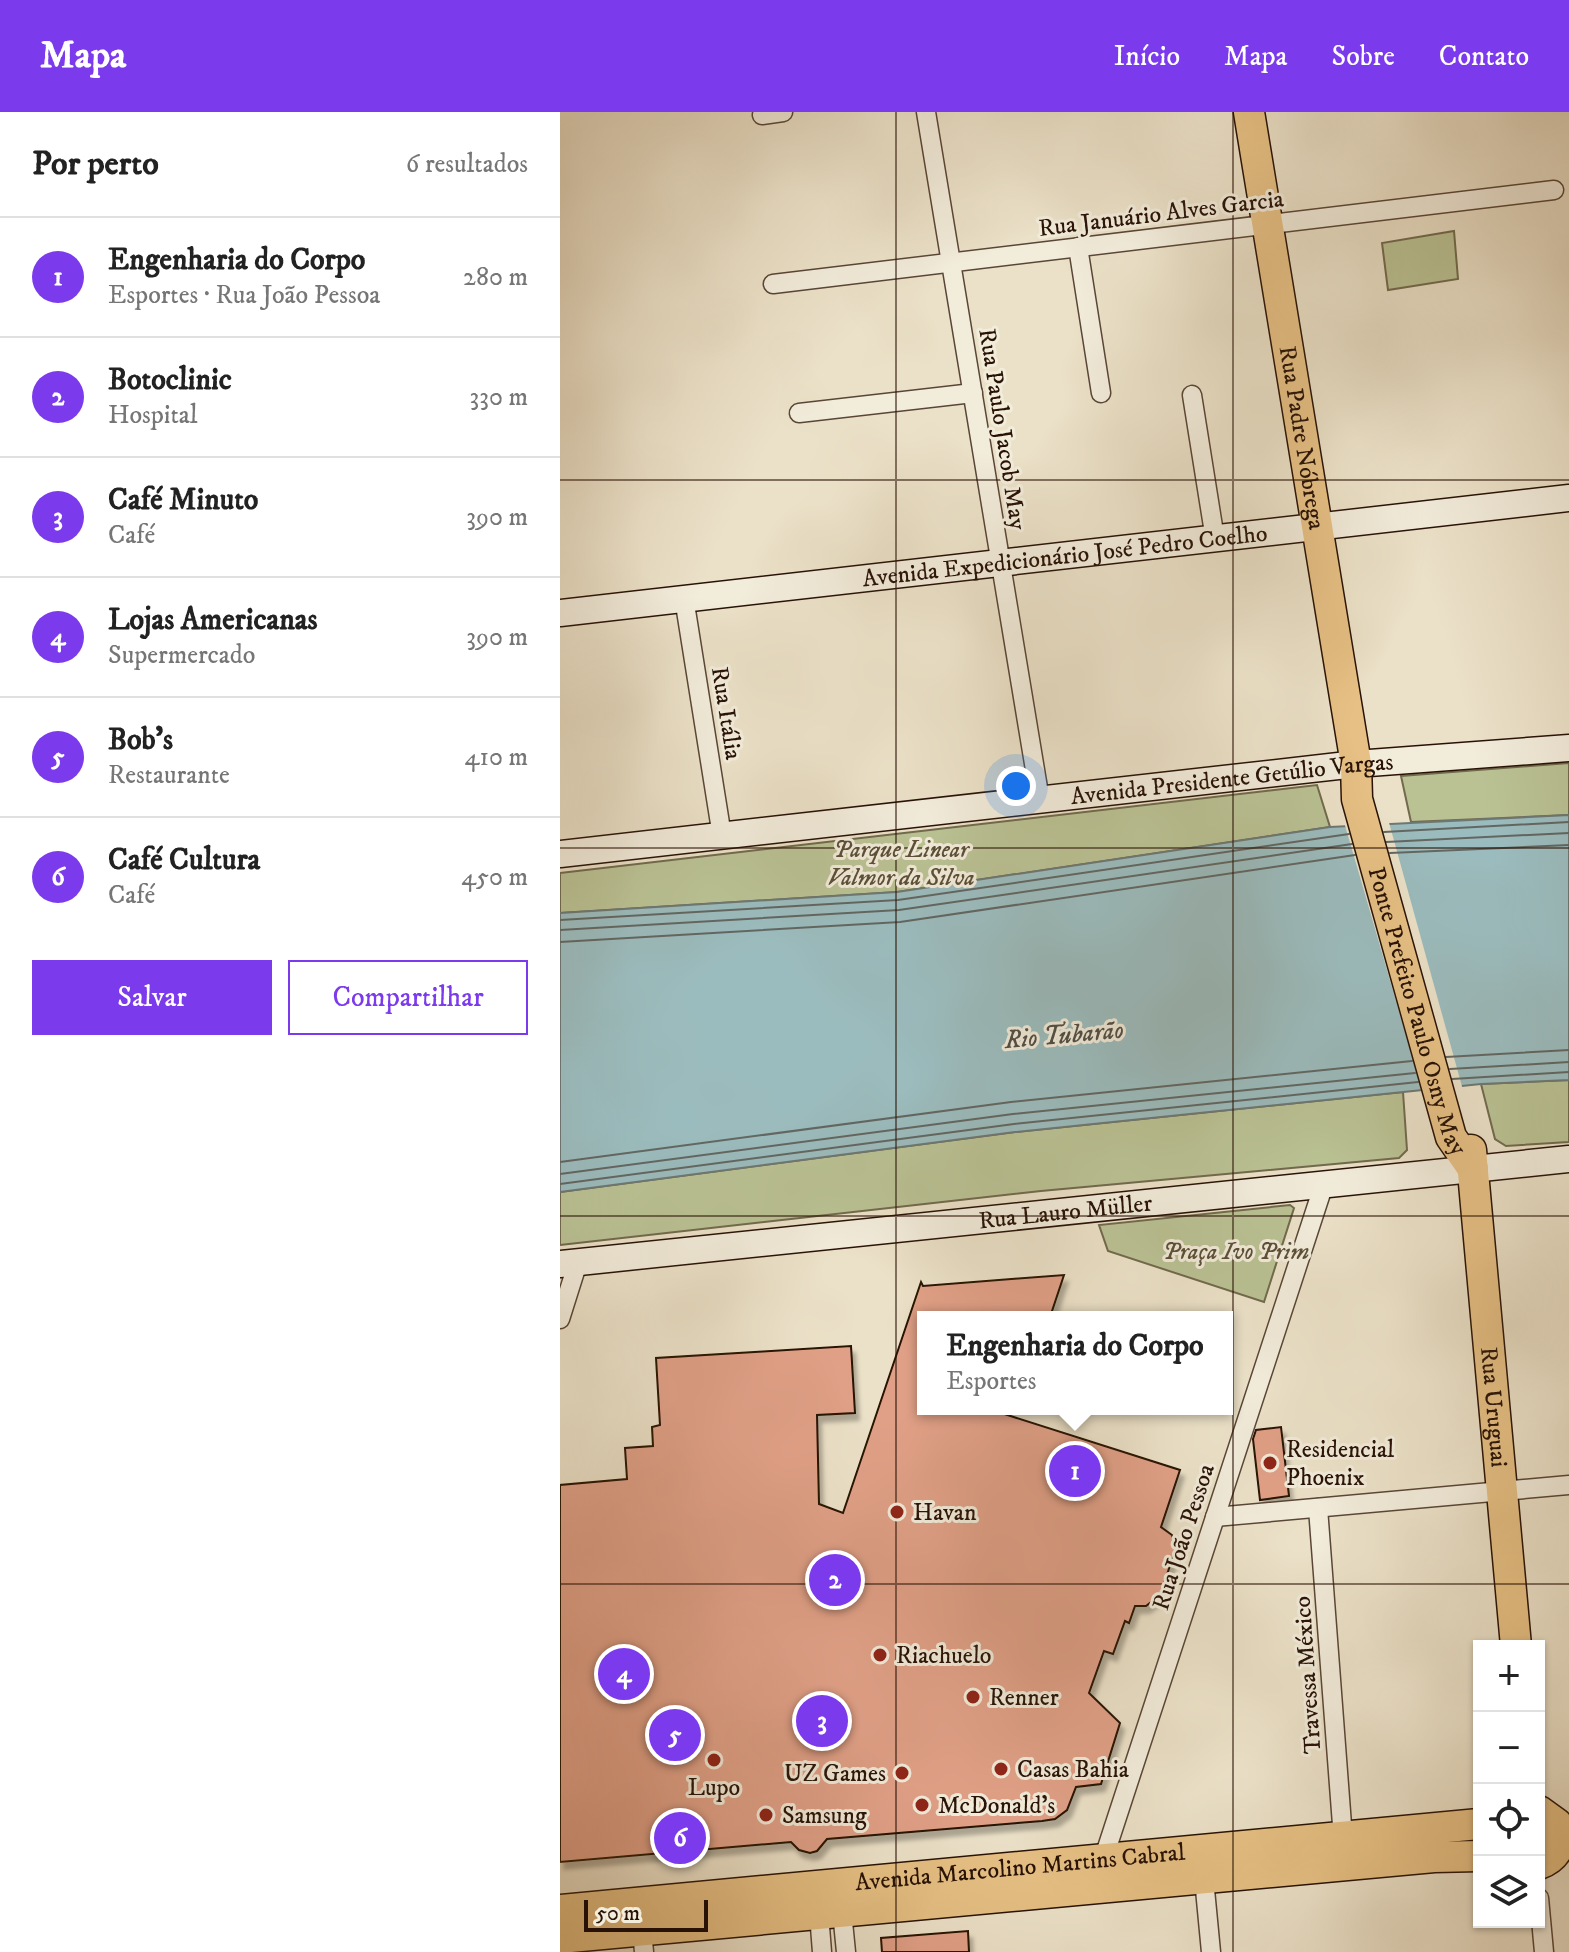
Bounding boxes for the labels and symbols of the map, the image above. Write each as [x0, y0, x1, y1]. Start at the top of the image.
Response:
street label: Rua Januário Alves Garcia [1037, 184, 1286, 244]
street label: Rua Paulo Jacob May [971, 326, 1033, 533]
street label: Rua Padre Nóbrega [1272, 344, 1331, 533]
street label: Avenida Expedicionário José Pedro Coelho [861, 518, 1269, 594]
street label: Rua Itália [704, 664, 748, 763]
street label: Avenida Presidente Getúlio Vargas [1069, 747, 1394, 812]
your location [996, 766, 1036, 806]
park label: Parque Linear Valmor da Silva [827, 835, 975, 893]
street label: Ponte Prefeito Paulo Osny May [1361, 864, 1473, 1162]
water label: Rio Tubarão [1002, 1014, 1125, 1057]
street label: Rua Lauro Müller [977, 1188, 1154, 1236]
park label: Praça Ivo Prim [1163, 1237, 1309, 1267]
street label: Rua Uruguai [1473, 1345, 1514, 1469]
place label: Residencial Phoenix [1286, 1435, 1395, 1493]
pin: 1 [1049, 1441, 1101, 1501]
marker: Residencial Phoenix [1261, 1454, 1279, 1472]
street label: Rua João Pessoa [1146, 1460, 1222, 1614]
place label: Havan [913, 1498, 977, 1528]
marker: Havan [888, 1503, 906, 1521]
pin: 2 [809, 1550, 861, 1610]
street label: Travessa México [1288, 1595, 1328, 1755]
place label: Riachuelo [896, 1641, 991, 1671]
pin: 4 [598, 1644, 650, 1704]
marker: Riachuelo [871, 1646, 889, 1664]
place label: Renner [989, 1683, 1059, 1713]
marker: Renner [964, 1688, 982, 1706]
pin: 3 [796, 1691, 848, 1751]
pin: 5 [649, 1705, 701, 1765]
marker: Lupo [705, 1751, 723, 1769]
place label: Casas Bahia [1017, 1755, 1130, 1785]
place label: UZ Games [784, 1759, 886, 1789]
marker: Casas Bahia [992, 1760, 1010, 1778]
marker: UZ Games [893, 1764, 911, 1782]
place label: Lupo [688, 1773, 740, 1803]
place label: McDonald's [938, 1791, 1055, 1821]
marker: McDonald's [913, 1796, 931, 1814]
place label: Samsung [782, 1801, 867, 1831]
marker: Samsung [757, 1806, 775, 1824]
pin: 6 [654, 1808, 706, 1868]
street label: Avenida Marcolino Martins Cabral [854, 1838, 1187, 1898]
scale bar [584, 1896, 708, 1932]

